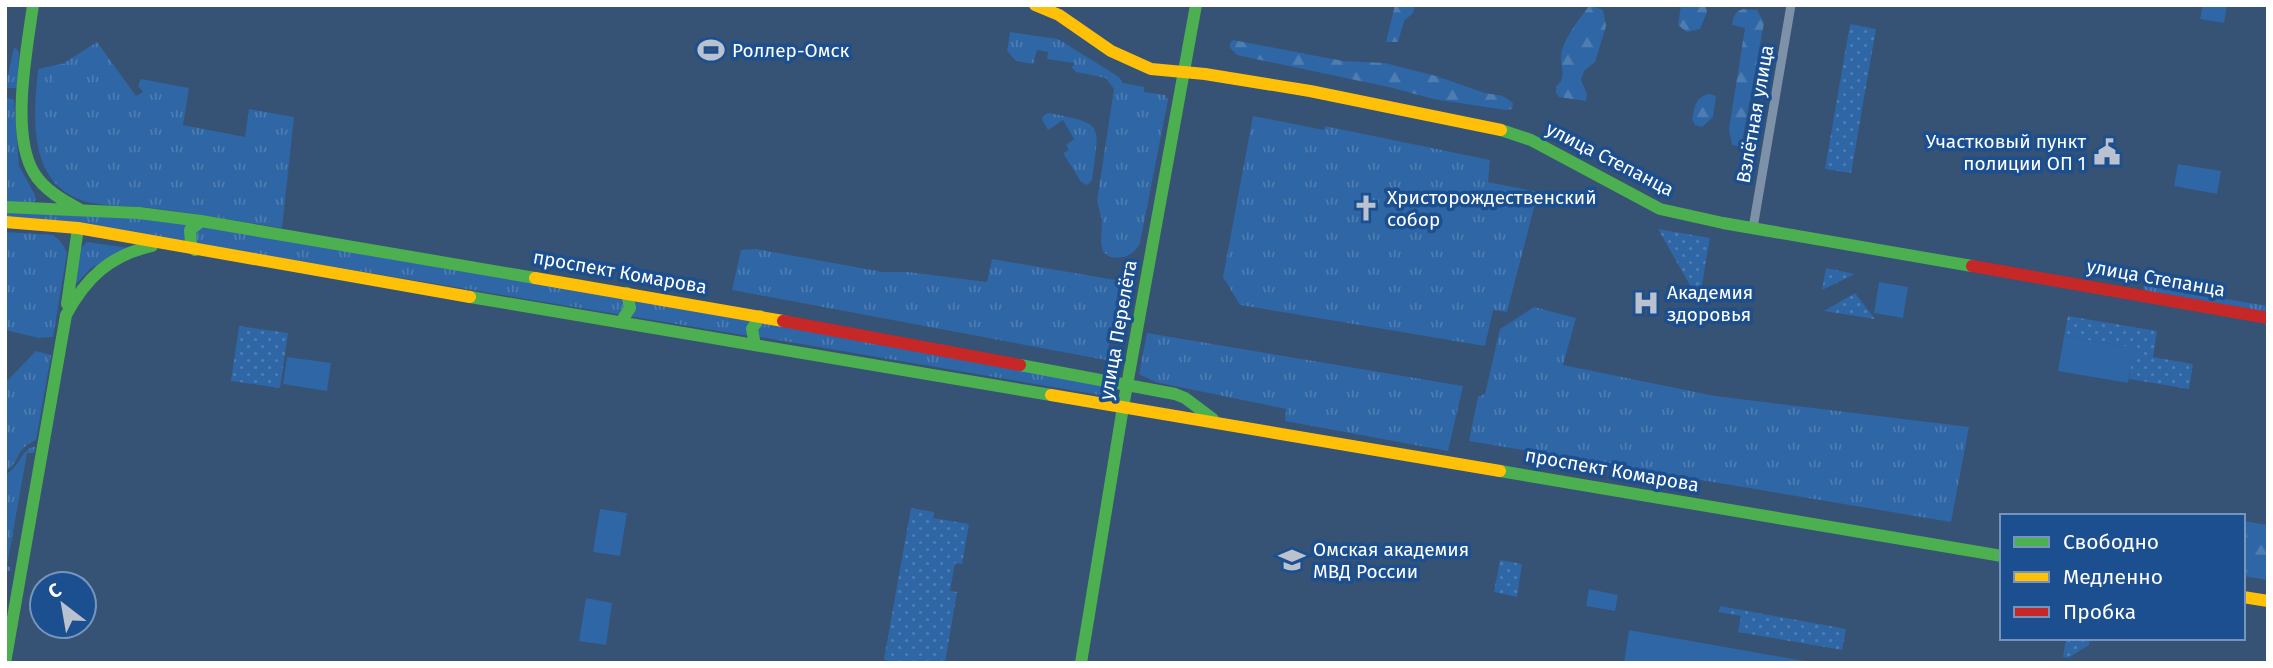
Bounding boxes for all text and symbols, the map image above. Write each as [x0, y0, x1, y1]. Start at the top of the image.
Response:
sports icon: Роллер-Омск [696, 35, 726, 65]
place label: Роллер-Омск [732, 39, 850, 62]
street label: Взлётная улица [1732, 43, 1778, 185]
street label: улица Степанца [1542, 117, 1678, 201]
place label: Участковый пункт полиции ОП 1 [1926, 130, 2086, 175]
public building icon: Участковый пункт полиции ОП 1 [2092, 137, 2122, 167]
place label: Христорождественский собор [1387, 186, 1597, 231]
church icon: Христорождественский собор [1351, 193, 1381, 223]
street label: проспект Комарова [531, 245, 709, 299]
street label: улица Степанца [2085, 254, 2227, 302]
street label: улица Перелёта [1094, 258, 1142, 402]
place label: Академия здоровья [1667, 281, 1753, 326]
hospital icon: Академия здоровья [1631, 288, 1661, 318]
street label: проспект Комарова [1523, 443, 1701, 497]
legend [2000, 514, 2245, 640]
text: Свободно [2063, 529, 2159, 555]
place label: Омская академия МВД России [1313, 538, 1469, 583]
school or university icon: Омская академия МВД России [1277, 545, 1307, 575]
text: Медленно [2063, 564, 2163, 590]
north arrow [28, 570, 98, 640]
text: С [44, 578, 65, 604]
text: Пробка [2063, 599, 2136, 625]

